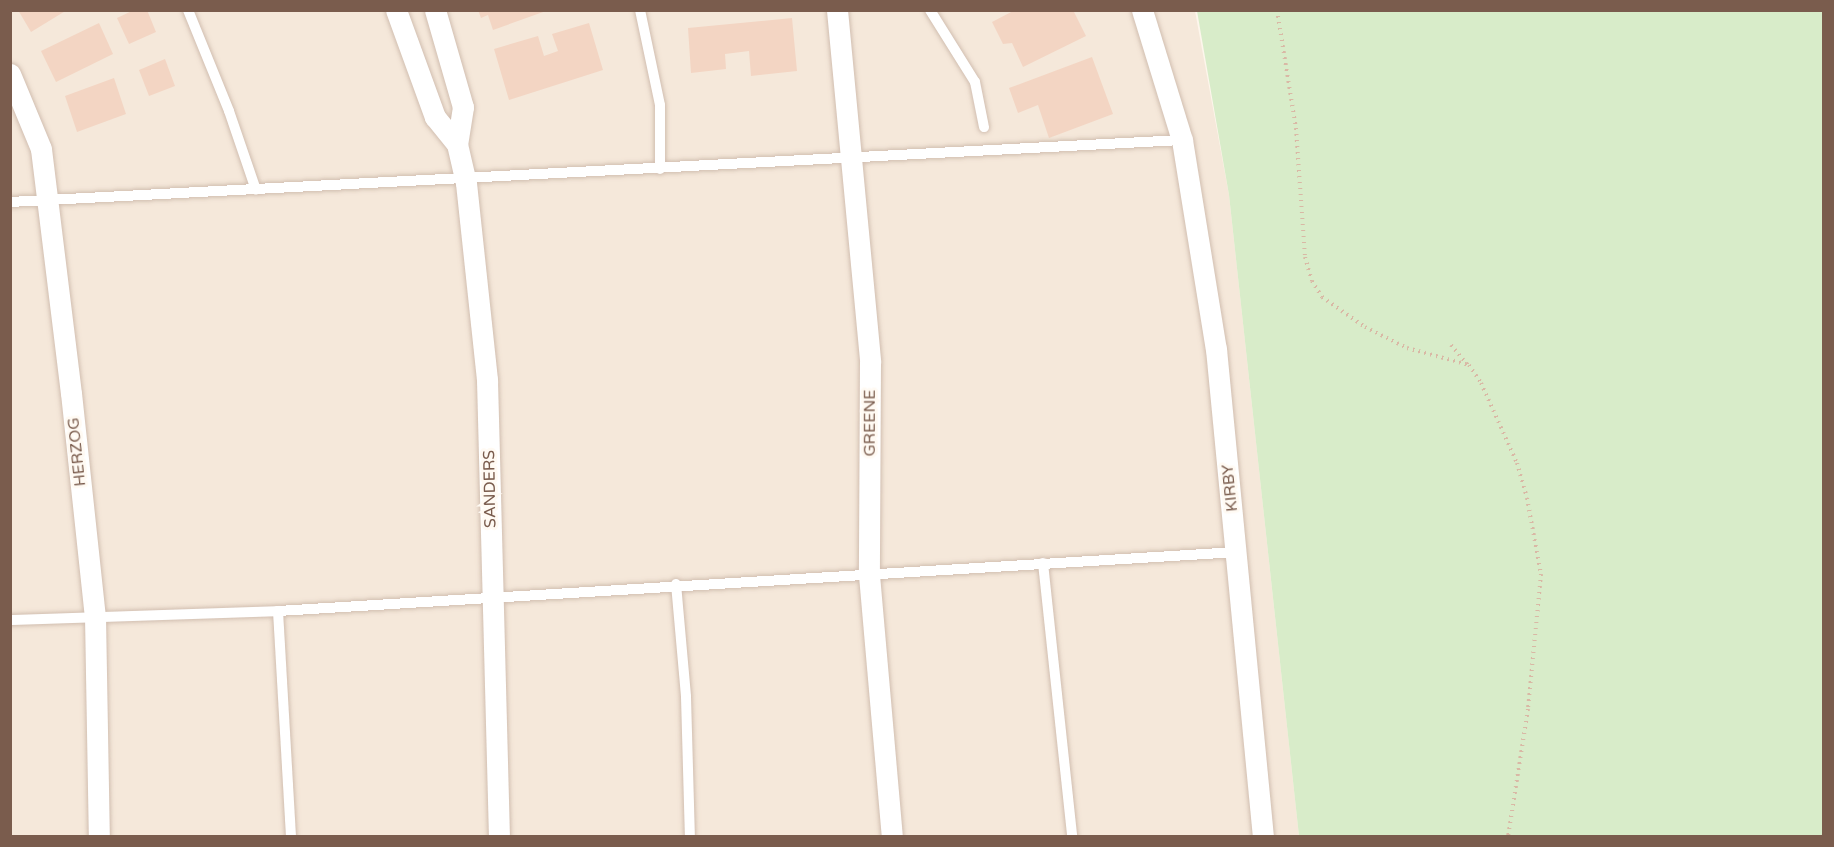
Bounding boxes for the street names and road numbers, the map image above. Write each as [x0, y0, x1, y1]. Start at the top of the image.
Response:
street label: GREENE [860, 390, 880, 456]
street label: HERZOG [64, 417, 90, 487]
street label: SANDERS [480, 450, 500, 528]
street label: KIRBY [1218, 463, 1242, 513]

